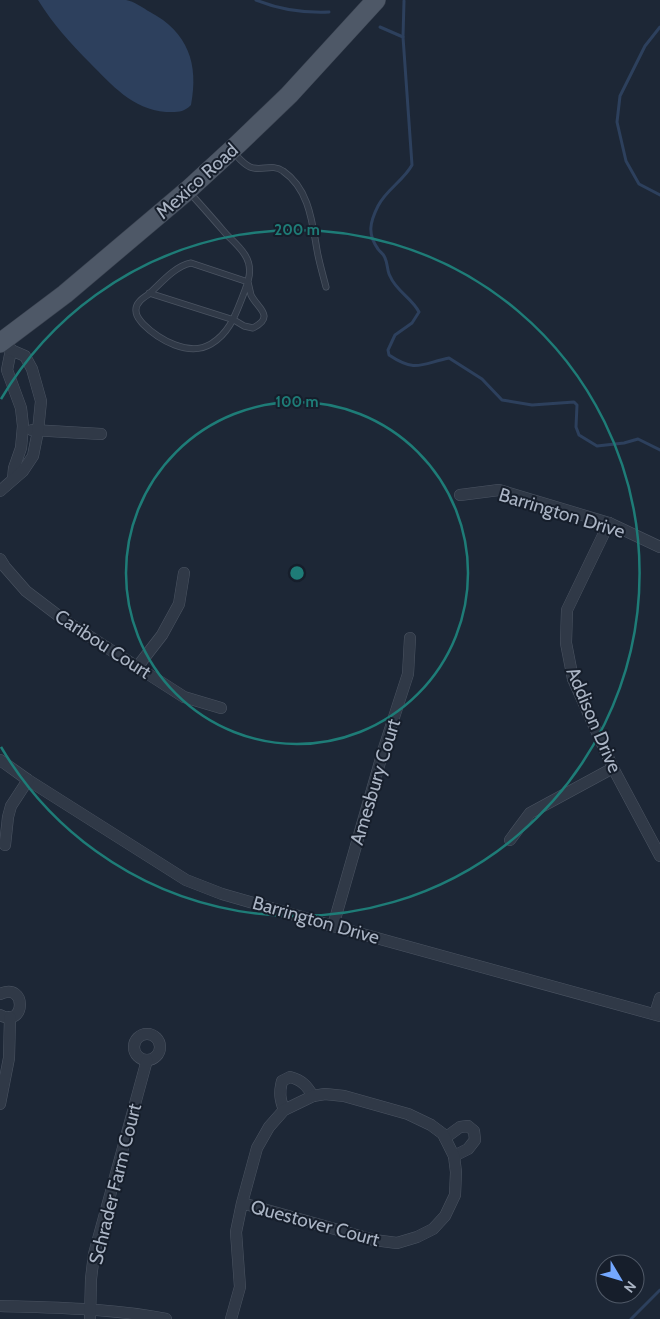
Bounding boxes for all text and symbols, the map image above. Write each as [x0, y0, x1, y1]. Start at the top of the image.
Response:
street label: Mexico Road [151, 138, 243, 224]
text: 200 m [274, 221, 320, 239]
text: 100 m [275, 393, 319, 411]
street label: Barrington Drive [496, 483, 628, 543]
centre of rings [288, 564, 306, 582]
street label: Caribou Court [50, 604, 156, 684]
street label: Addison Drive [561, 664, 627, 776]
street label: Amesbury Court [345, 716, 405, 848]
street label: Barrington Drive [250, 891, 382, 949]
street label: Schrader Farm Court [84, 1101, 146, 1267]
street label: Questover Court [248, 1195, 382, 1251]
north arrow [595, 1254, 645, 1304]
text: N [620, 1278, 640, 1296]

